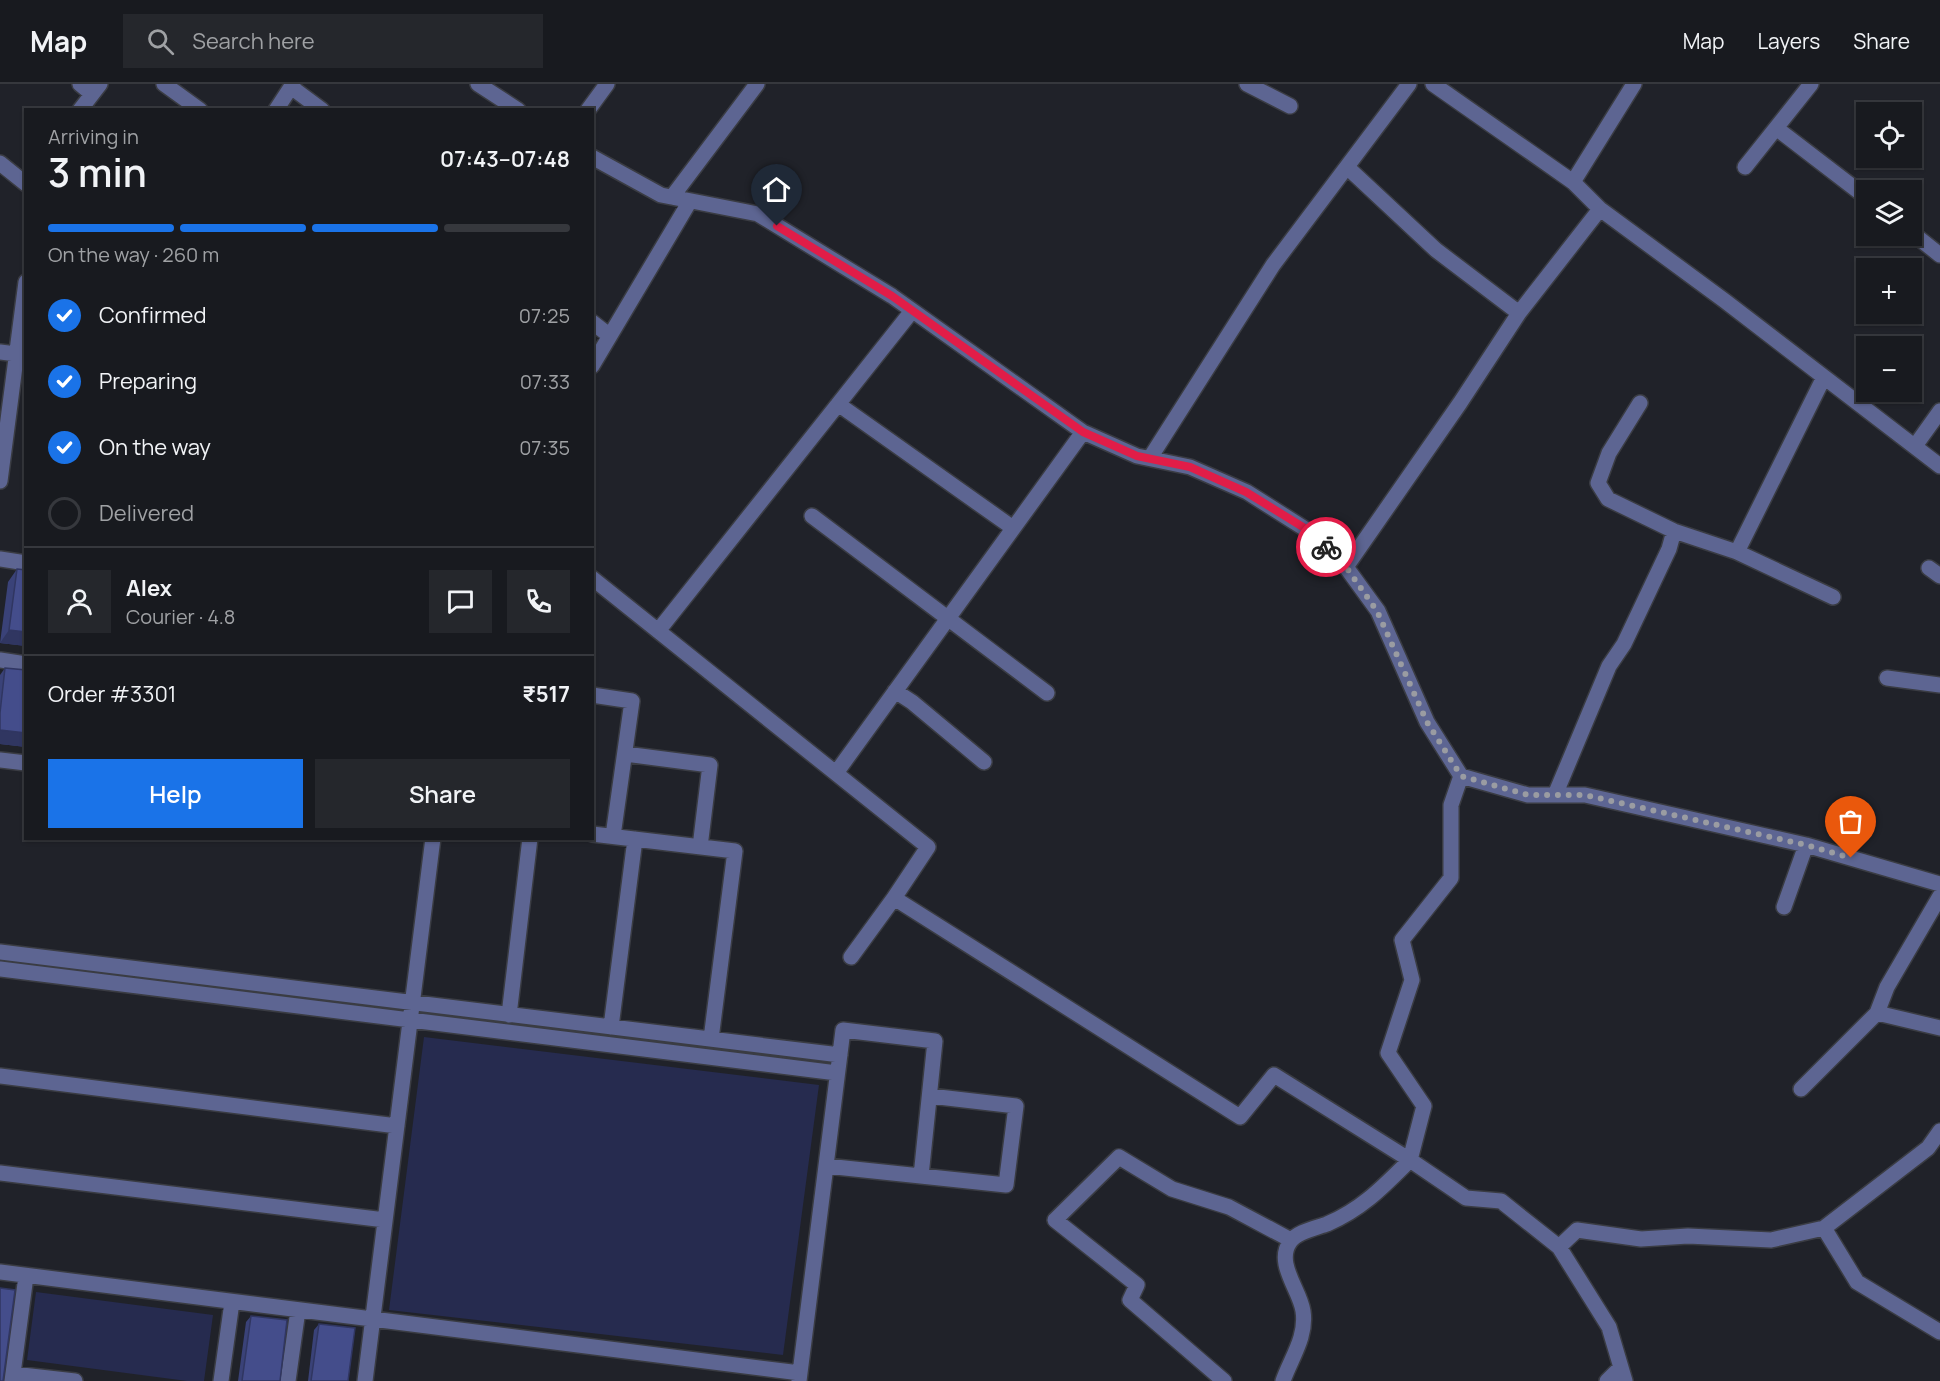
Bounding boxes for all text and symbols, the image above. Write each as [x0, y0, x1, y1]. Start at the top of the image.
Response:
search box [123, 14, 543, 68]
text: Map [30, 22, 87, 60]
icon: search [144, 25, 177, 58]
text: Search here [192, 26, 315, 56]
text: Map [1683, 27, 1724, 55]
text: Layers [1757, 27, 1820, 55]
text: Share [1853, 27, 1910, 55]
map controls [1856, 102, 1922, 402]
button: locate [1856, 102, 1922, 168]
text: Arriving in [48, 123, 139, 150]
text: 07:43–07:48 [440, 144, 570, 174]
text: 3 min [48, 145, 147, 199]
pin [751, 164, 802, 226]
icon: home [760, 173, 793, 206]
button: layers [1856, 180, 1922, 246]
text: On the way · 260 m [48, 241, 219, 268]
button: + [1856, 258, 1922, 324]
icon: check [48, 299, 81, 332]
text: Confirmed [99, 300, 207, 330]
text: 07:25 [519, 302, 570, 329]
button: − [1856, 336, 1922, 402]
icon: check [48, 365, 81, 398]
text: Preparing [99, 366, 197, 396]
text: 07:33 [520, 368, 570, 395]
icon: check [48, 431, 81, 464]
text: On the way [99, 432, 211, 462]
text: 07:35 [519, 434, 570, 461]
text: Delivered [99, 498, 194, 528]
courier [1296, 517, 1356, 577]
icon: bike [1310, 531, 1343, 564]
button: person [48, 570, 111, 633]
button: chat [429, 570, 492, 633]
button: phone [507, 570, 570, 633]
text: Alex [126, 573, 172, 603]
text: Courier · 4.8 [126, 603, 235, 630]
text: Order #3301 [48, 679, 176, 709]
text: ₹517 [522, 679, 570, 709]
button: Help [48, 759, 303, 828]
button: Share [315, 759, 570, 828]
pin [1825, 796, 1876, 858]
icon: bag [1834, 805, 1867, 838]

